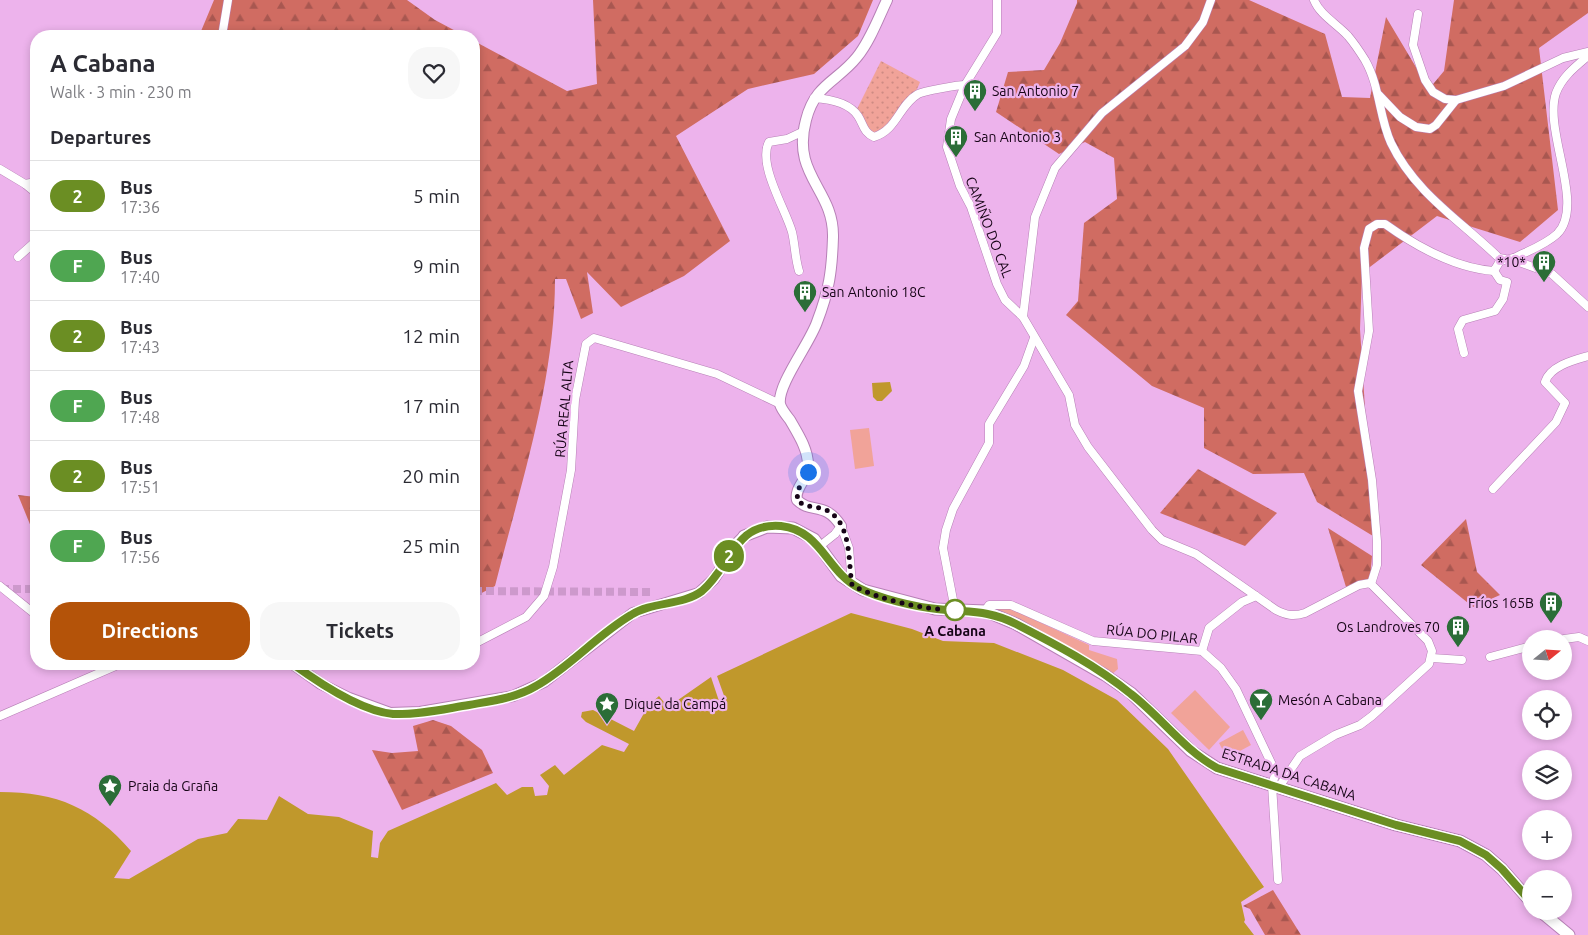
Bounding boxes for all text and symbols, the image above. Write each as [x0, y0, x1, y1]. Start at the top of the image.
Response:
button: heart [408, 47, 460, 99]
text: A Cabana [50, 50, 156, 77]
building icon: San Antonio 7 [962, 78, 988, 112]
text: Walk · 3 min · 230 m [50, 83, 192, 101]
place label: San Antonio 7 [992, 83, 1079, 99]
building icon: San Antonio 3 [943, 124, 969, 158]
text: Departures [50, 126, 151, 148]
place label: San Antonio 3 [974, 129, 1061, 145]
street label: CAMIÑO DO CAL [962, 174, 1017, 280]
text: Bus [120, 176, 153, 198]
text: 5 min [413, 185, 460, 207]
text: 2 [72, 186, 83, 206]
text: 17:36 [120, 198, 160, 216]
text: Bus [120, 246, 153, 268]
building icon: *10* [1531, 249, 1557, 283]
place label: *10* [1497, 254, 1526, 270]
text: 9 min [413, 255, 460, 277]
text: F [72, 256, 83, 276]
text: 17:40 [120, 268, 160, 286]
building icon: San Antonio 18C [792, 279, 818, 313]
place label: San Antonio 18C [822, 284, 926, 300]
text: Bus [120, 316, 153, 338]
text: 12 min [402, 325, 460, 347]
text: 2 [72, 326, 83, 346]
text: 17:43 [120, 338, 160, 356]
street label: RÚA REAL ALTA [551, 360, 576, 458]
text: Bus [120, 386, 153, 408]
text: 17 min [402, 395, 460, 417]
text: F [72, 396, 83, 416]
text: 17:48 [120, 408, 160, 426]
text: Bus [120, 456, 153, 478]
your location [796, 460, 821, 485]
text: 20 min [402, 465, 460, 487]
text: 2 [72, 466, 83, 486]
text: 17:51 [120, 478, 160, 496]
text: Bus [120, 526, 153, 548]
text: 25 min [402, 535, 460, 557]
text: F [72, 536, 83, 556]
line badge: 2 [713, 540, 745, 572]
text: 2 [724, 546, 734, 566]
text: 17:56 [120, 548, 160, 566]
building icon: Fríos 165B [1538, 590, 1564, 624]
place label: Fríos 165B [1468, 595, 1534, 611]
marker: A Cabana [944, 599, 966, 621]
button: Directions [50, 602, 250, 660]
button: Tickets [260, 602, 460, 660]
building icon: Os Landroves 70 [1445, 614, 1471, 648]
place label: Os Landroves 70 [1336, 619, 1440, 635]
street label: RÚA DO PILAR [1106, 620, 1199, 647]
place label: A Cabana [924, 623, 986, 639]
north arrow [1522, 630, 1572, 680]
map controls [1522, 630, 1572, 920]
bar icon: Mesón A Cabana [1248, 687, 1274, 721]
button: locate [1522, 690, 1572, 740]
place icon: Dique da Campá [594, 691, 620, 725]
place label: Mesón A Cabana [1278, 692, 1382, 708]
place label: Dique da Campá [624, 696, 726, 712]
street label: ESTRADA DA CABANA [1220, 745, 1358, 803]
button: layers [1522, 750, 1572, 800]
place icon: Praia da Graña [97, 773, 123, 807]
place label: Praia da Graña [128, 778, 218, 794]
button: + [1522, 810, 1572, 860]
button: − [1522, 870, 1572, 920]

